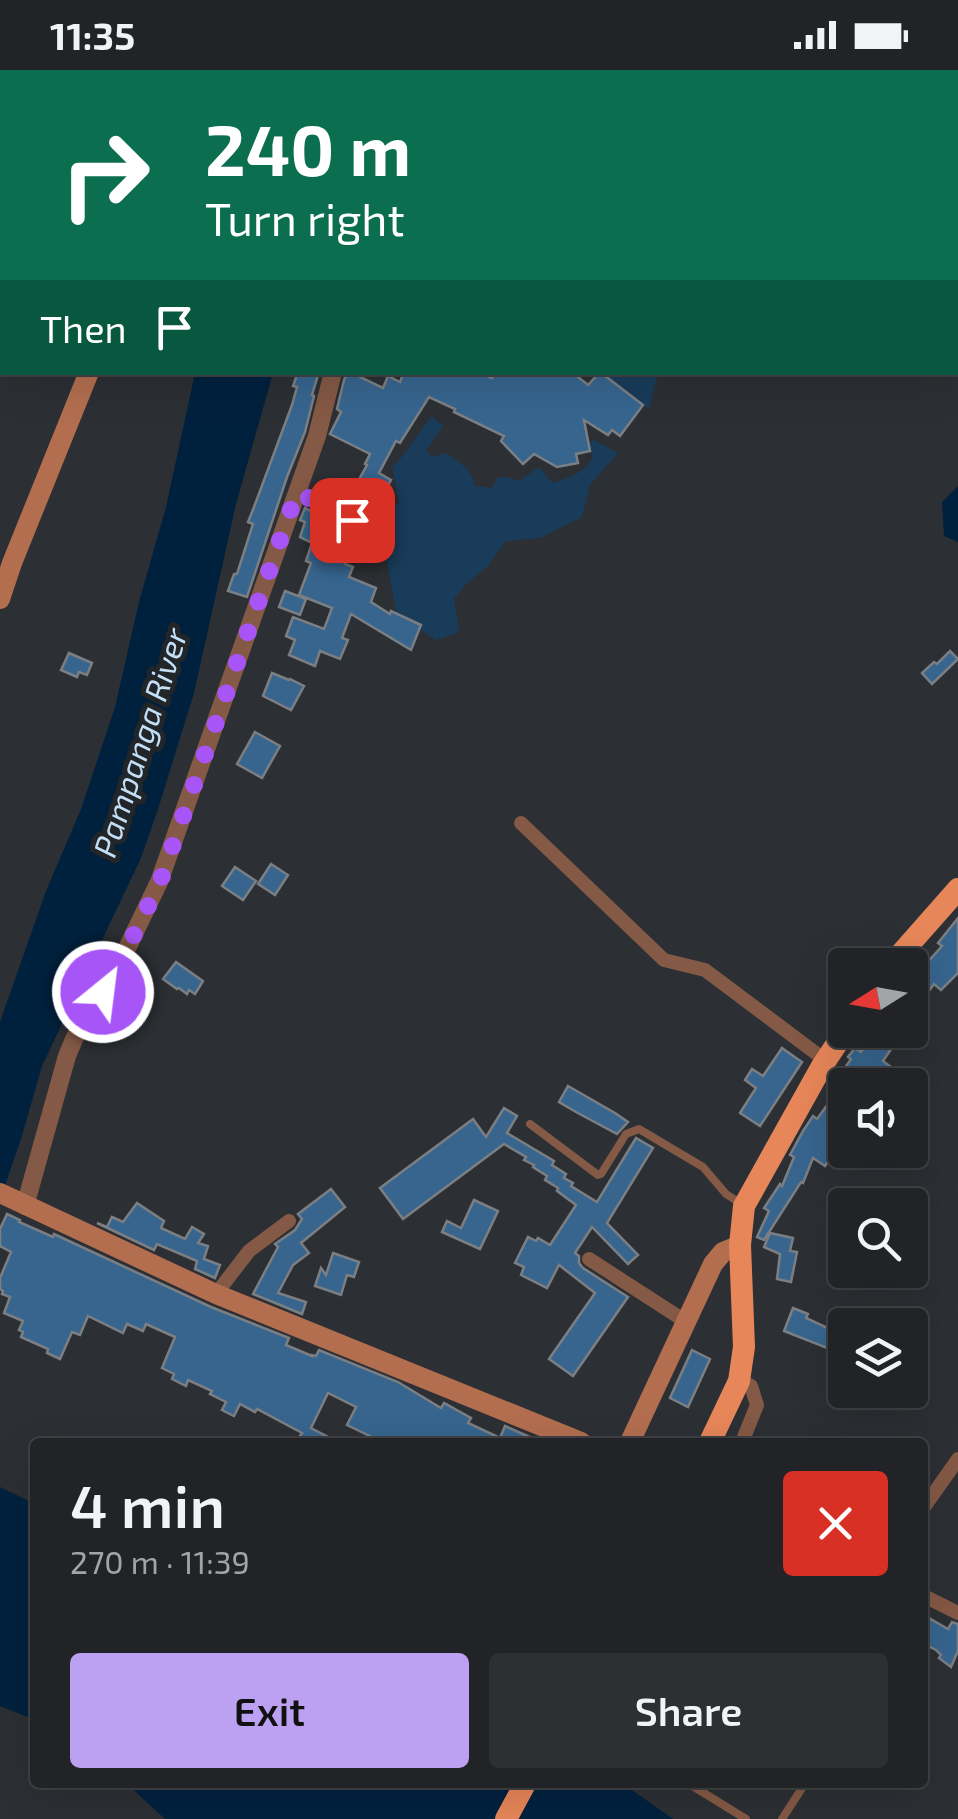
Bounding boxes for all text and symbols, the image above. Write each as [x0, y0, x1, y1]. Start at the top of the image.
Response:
text: 11:35 [50, 12, 135, 58]
text: 240 m [205, 106, 411, 190]
icon: right [40, 110, 170, 240]
text: Turn right [205, 191, 405, 245]
icon: arrive [147, 300, 202, 355]
text: Then [40, 305, 127, 351]
pin [310, 478, 395, 563]
icon: arrive [325, 493, 380, 548]
water label: Pampanga River [84, 621, 195, 862]
position arrow [51, 940, 155, 1044]
north arrow [828, 948, 928, 1048]
map controls [828, 948, 928, 1408]
button: sound [828, 1068, 928, 1168]
button: search [828, 1188, 928, 1288]
button: layers [828, 1308, 928, 1408]
text: 4 min [70, 1468, 225, 1540]
button: close [783, 1471, 888, 1576]
text: 270 m · 11:39 [70, 1542, 250, 1580]
button: Exit [70, 1653, 469, 1768]
button: Share [489, 1653, 888, 1768]

